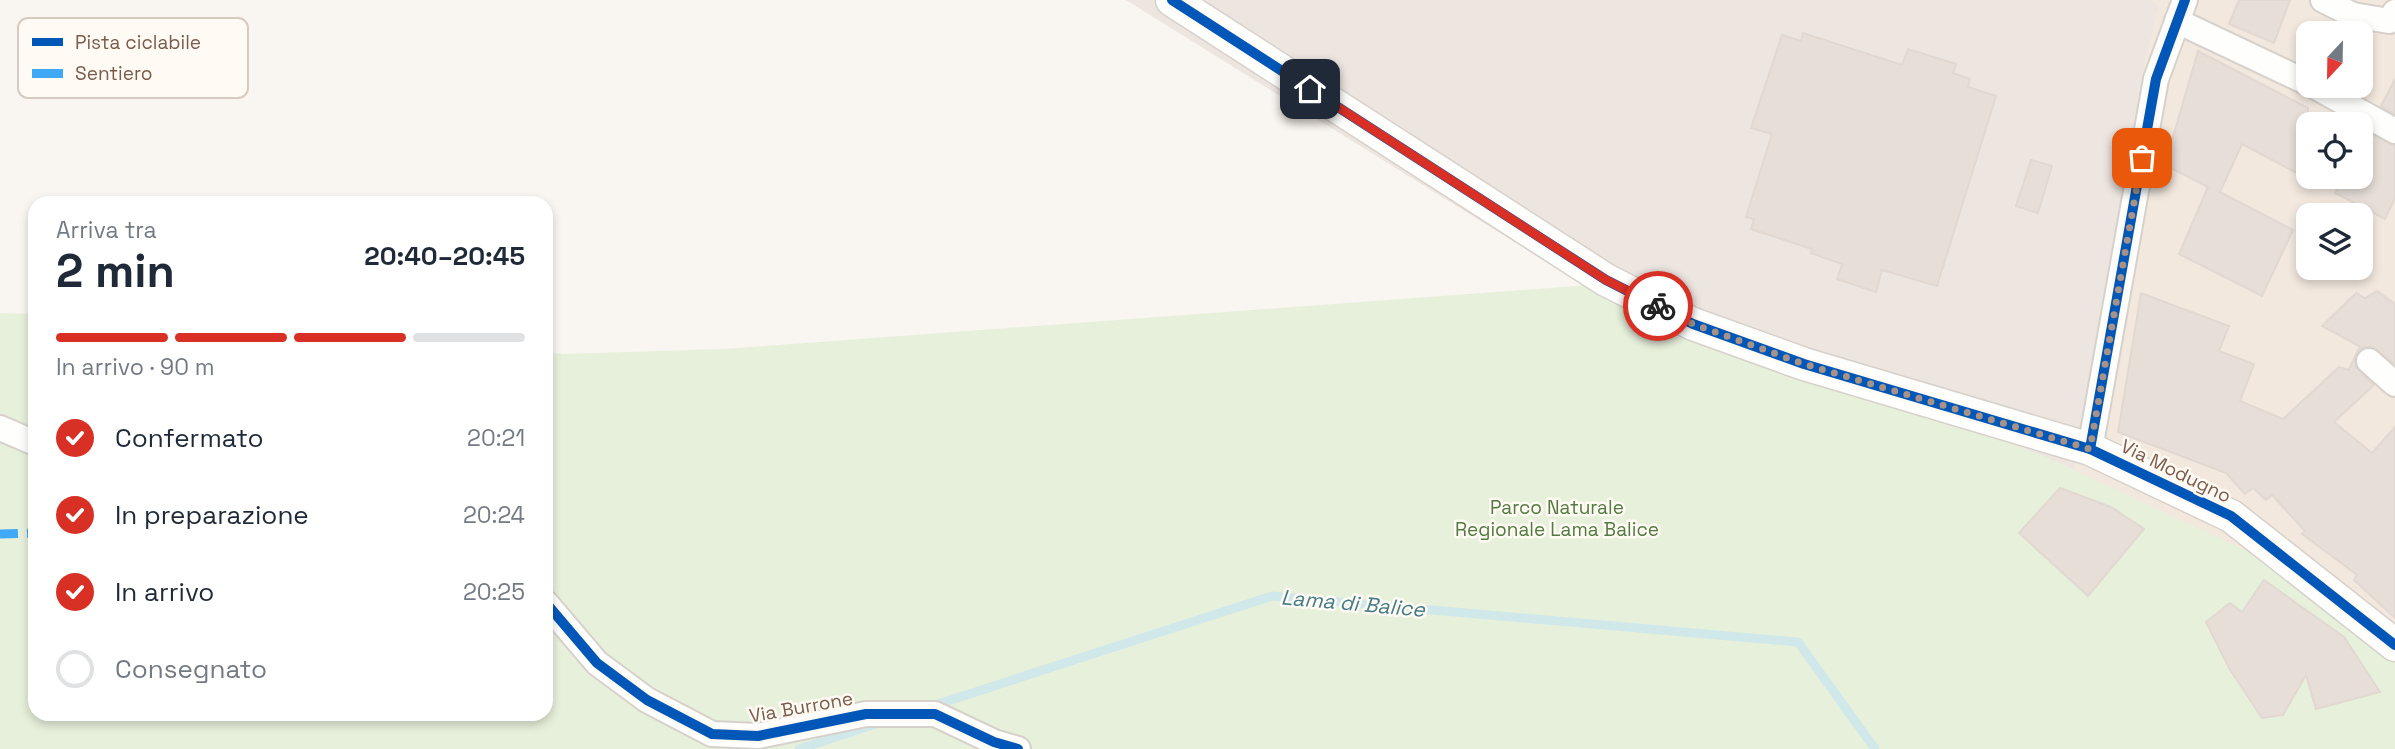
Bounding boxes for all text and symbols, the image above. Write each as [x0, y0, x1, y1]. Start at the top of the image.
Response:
legend [18, 18, 248, 98]
north arrow [2296, 21, 2373, 98]
map controls [2296, 21, 2373, 280]
text: Pista ciclabile [75, 30, 201, 55]
pin [1280, 59, 1340, 119]
text: Sentiero [75, 61, 152, 86]
icon: home [1291, 70, 1329, 108]
button: locate [2296, 112, 2373, 189]
pin [2112, 128, 2172, 188]
icon: bag [2123, 139, 2161, 177]
button: layers [2296, 203, 2373, 280]
text: Arriva tra [56, 215, 157, 245]
text: 20:40–20:45 [364, 239, 525, 273]
text: 2 min [56, 242, 175, 300]
courier [1623, 271, 1693, 341]
icon: bike [1639, 287, 1677, 325]
text: In arrivo · 90 m [56, 352, 215, 382]
icon: check [56, 419, 94, 457]
text: Confermato [115, 421, 263, 455]
text: 20:21 [467, 423, 525, 453]
street label: Via Modugno [2117, 433, 2235, 509]
park label: Parco Naturale Regionale Lama Balice [1455, 495, 1659, 542]
icon: check [56, 496, 94, 534]
text: In preparazione [115, 498, 309, 532]
text: 20:24 [463, 500, 525, 530]
icon: check [56, 573, 94, 611]
text: In arrivo [115, 575, 214, 609]
text: 20:25 [463, 577, 525, 607]
water label: Lama di Balice [1280, 583, 1428, 623]
text: Consegnato [115, 652, 267, 686]
street label: Via Burrone [747, 686, 855, 728]

